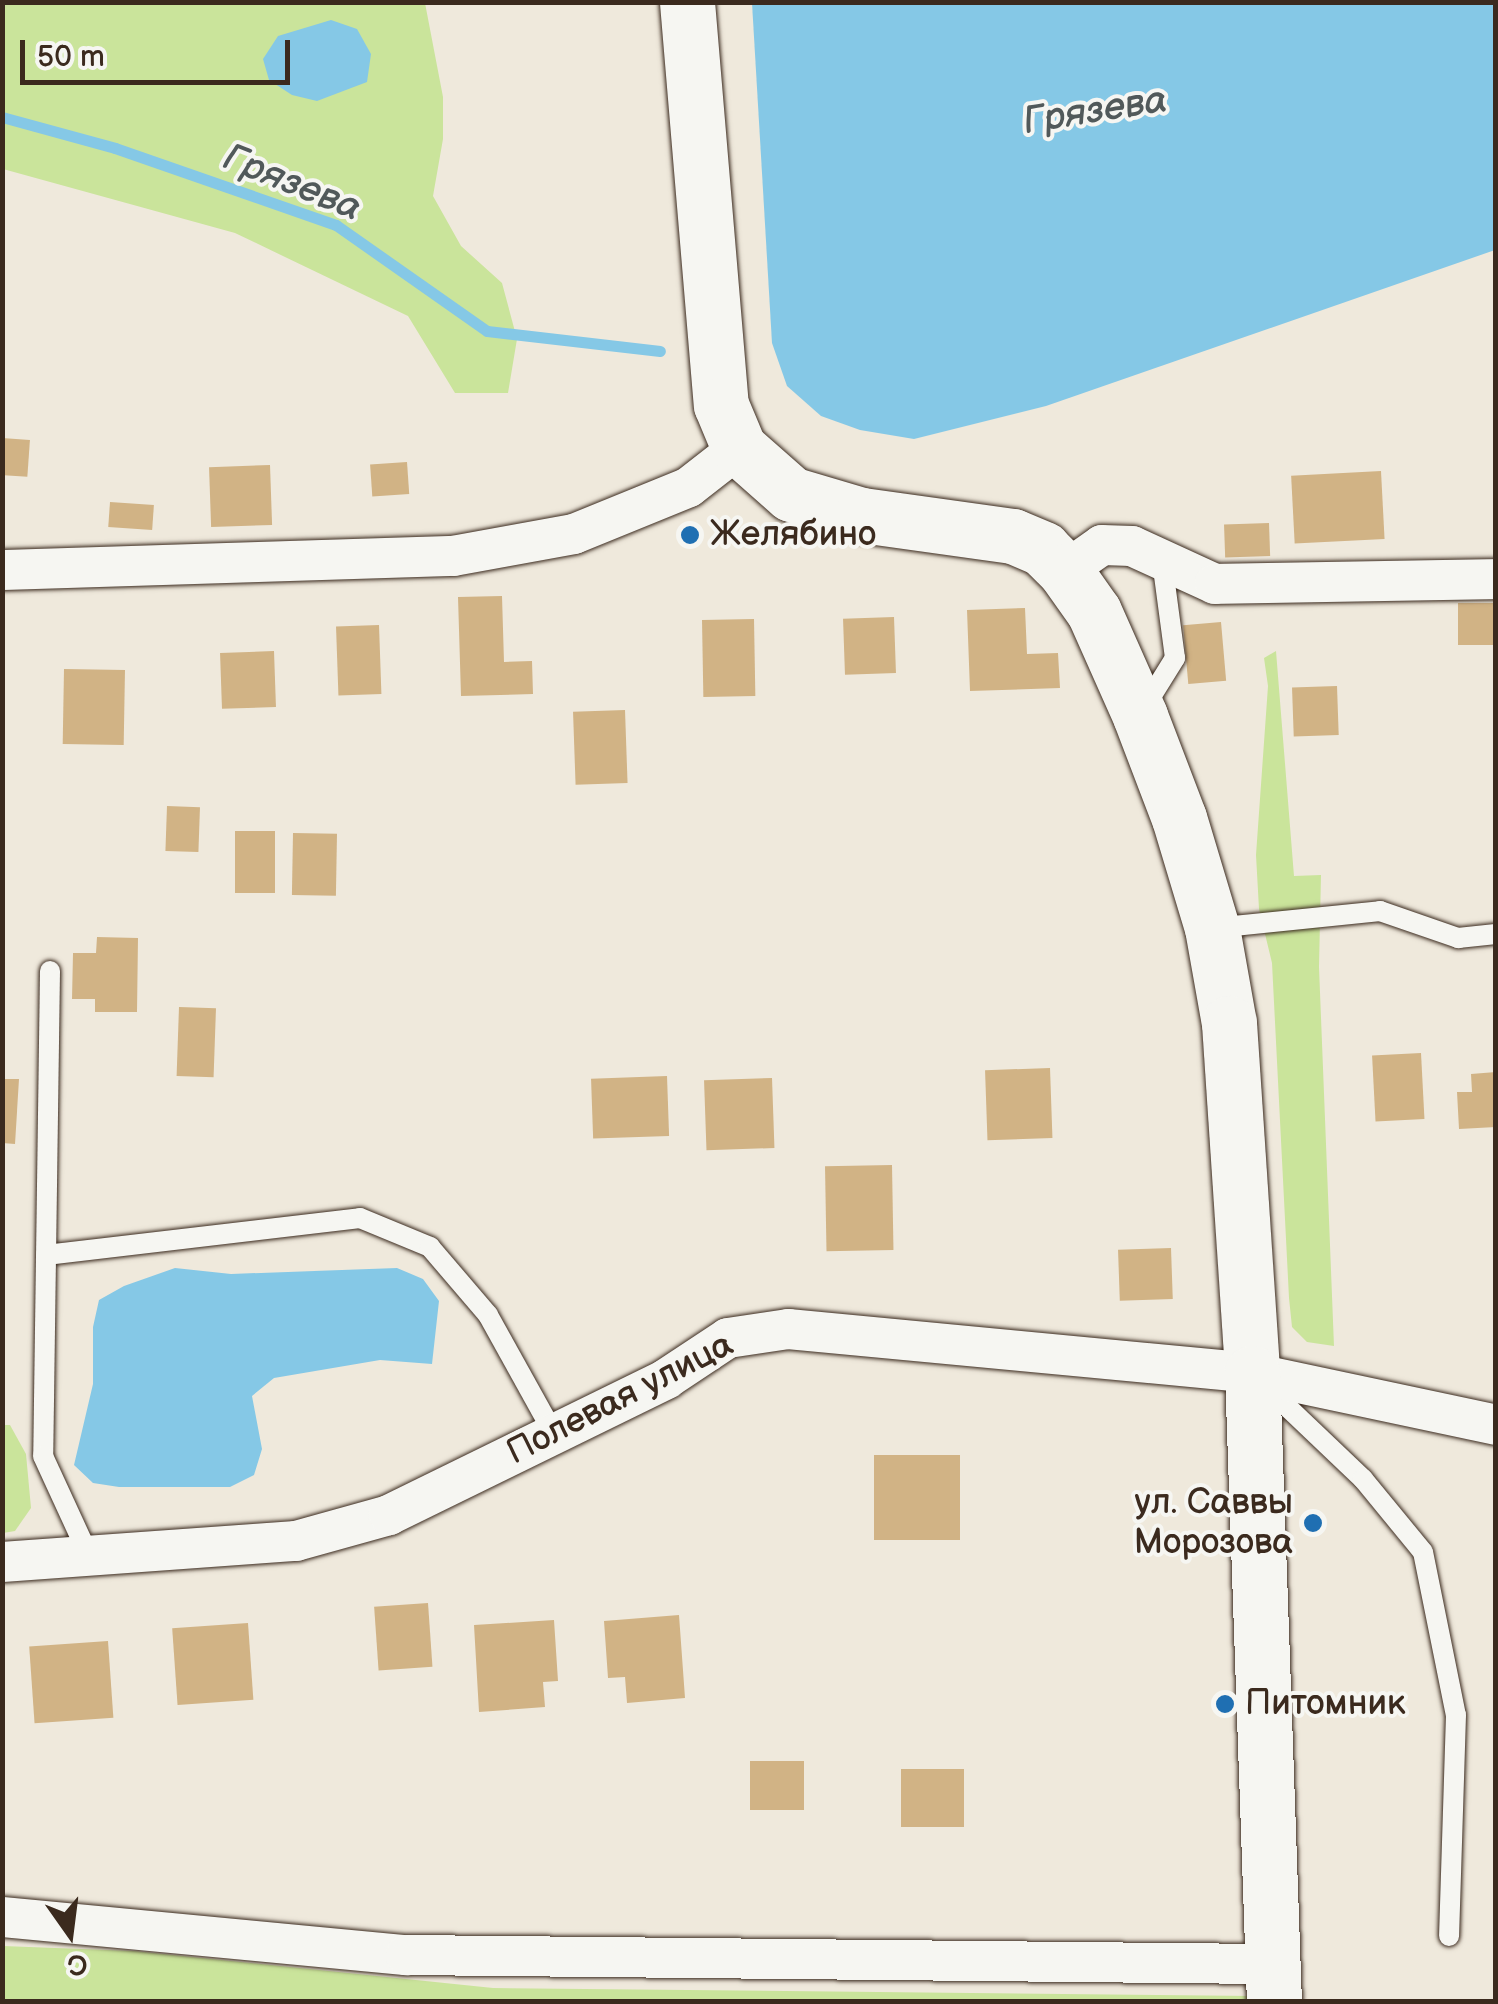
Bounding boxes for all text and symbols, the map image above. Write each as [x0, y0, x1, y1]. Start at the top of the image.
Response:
scale bar [25, 20, 295, 82]
text: 50 m [37, 39, 105, 75]
water label: Грязева [1020, 77, 1170, 145]
water label: Грязева [216, 135, 368, 231]
place label: Желябино [710, 514, 876, 556]
marker: Желябино [679, 524, 701, 546]
street label: Полевая улица [500, 1324, 740, 1474]
place label: ул. Саввы Морозова [1134, 1482, 1293, 1564]
marker: ул. Саввы Морозова [1302, 1512, 1324, 1534]
place label: Питомник [1245, 1683, 1406, 1725]
marker: Питомник [1214, 1693, 1236, 1715]
north arrow [20, 1884, 120, 1984]
text: С [64, 1945, 91, 1982]

